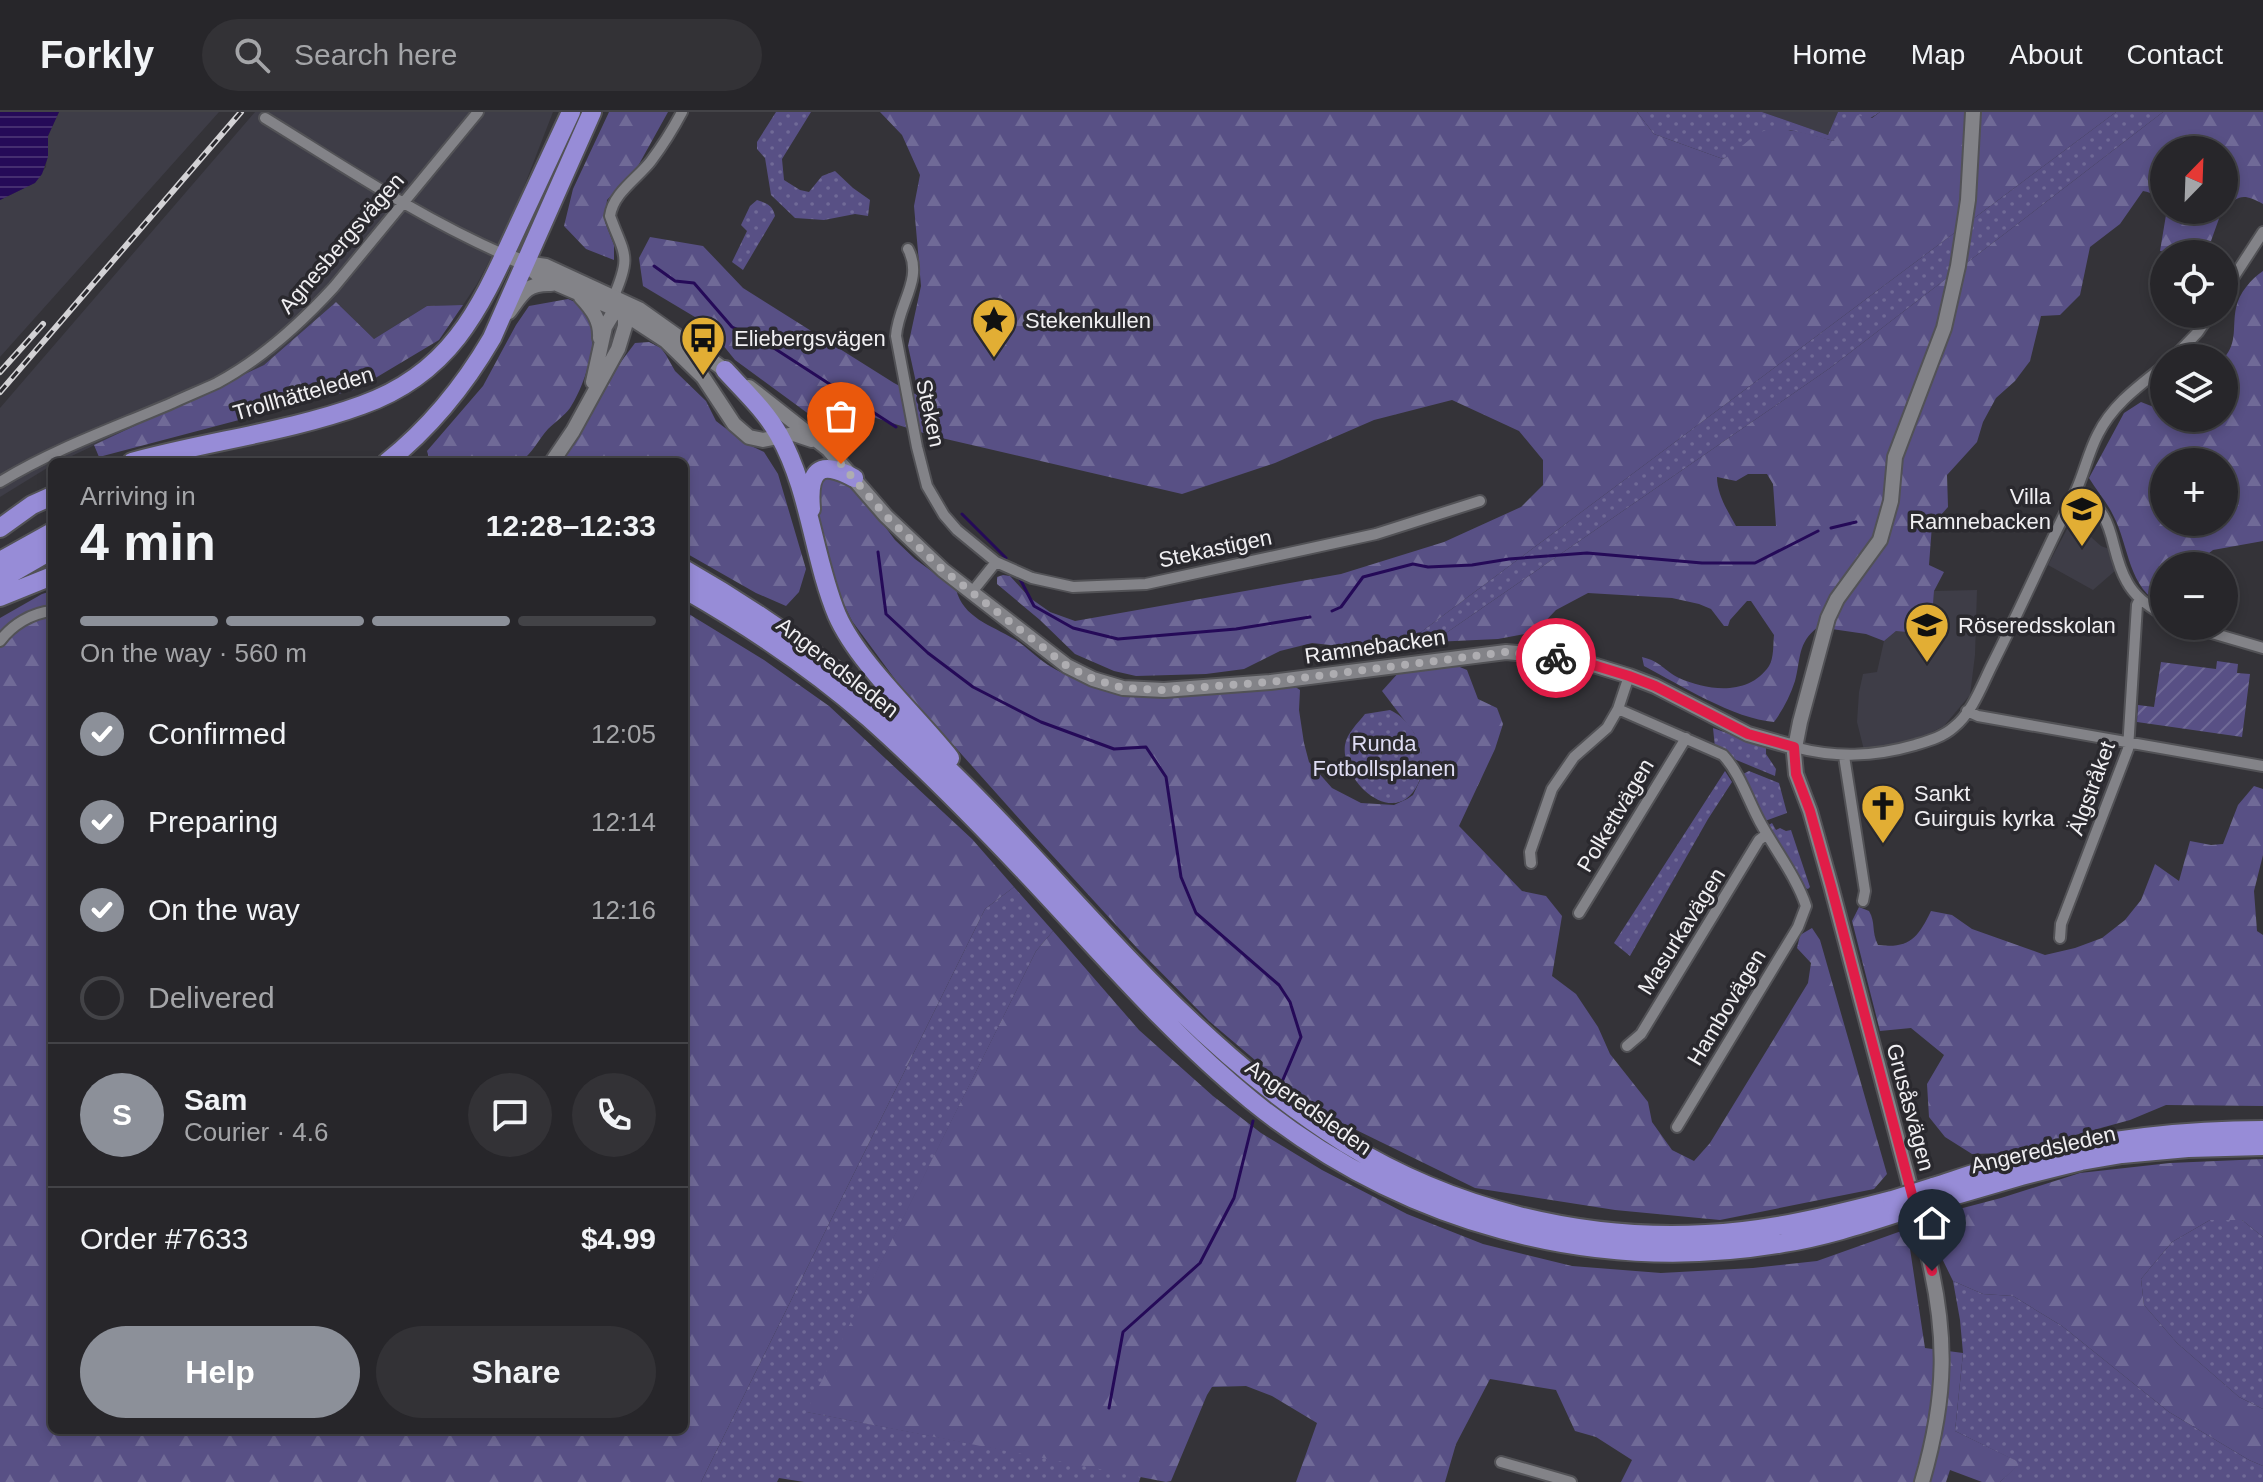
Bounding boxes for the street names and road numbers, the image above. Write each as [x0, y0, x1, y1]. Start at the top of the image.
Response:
street label: Agnesbergsvägen [274, 168, 409, 318]
street label: Trollhätteleden [230, 362, 376, 425]
street label: Steken [911, 377, 950, 449]
street label: Stekastigen [1156, 524, 1274, 573]
street label: Angeredsleden [772, 612, 904, 723]
street label: Ramnebacken [1303, 624, 1447, 669]
street label: Älgstråket [2063, 738, 2120, 838]
street label: Polkettvägen [1572, 754, 1659, 876]
street label: Masurkavägen [1633, 863, 1730, 999]
street label: Hambovägen [1682, 945, 1771, 1070]
street label: Grusåsvägen [1882, 1041, 1940, 1174]
street label: Angeredsleden [1241, 1055, 1377, 1160]
street label: Angeredsleden [1968, 1121, 2118, 1178]

